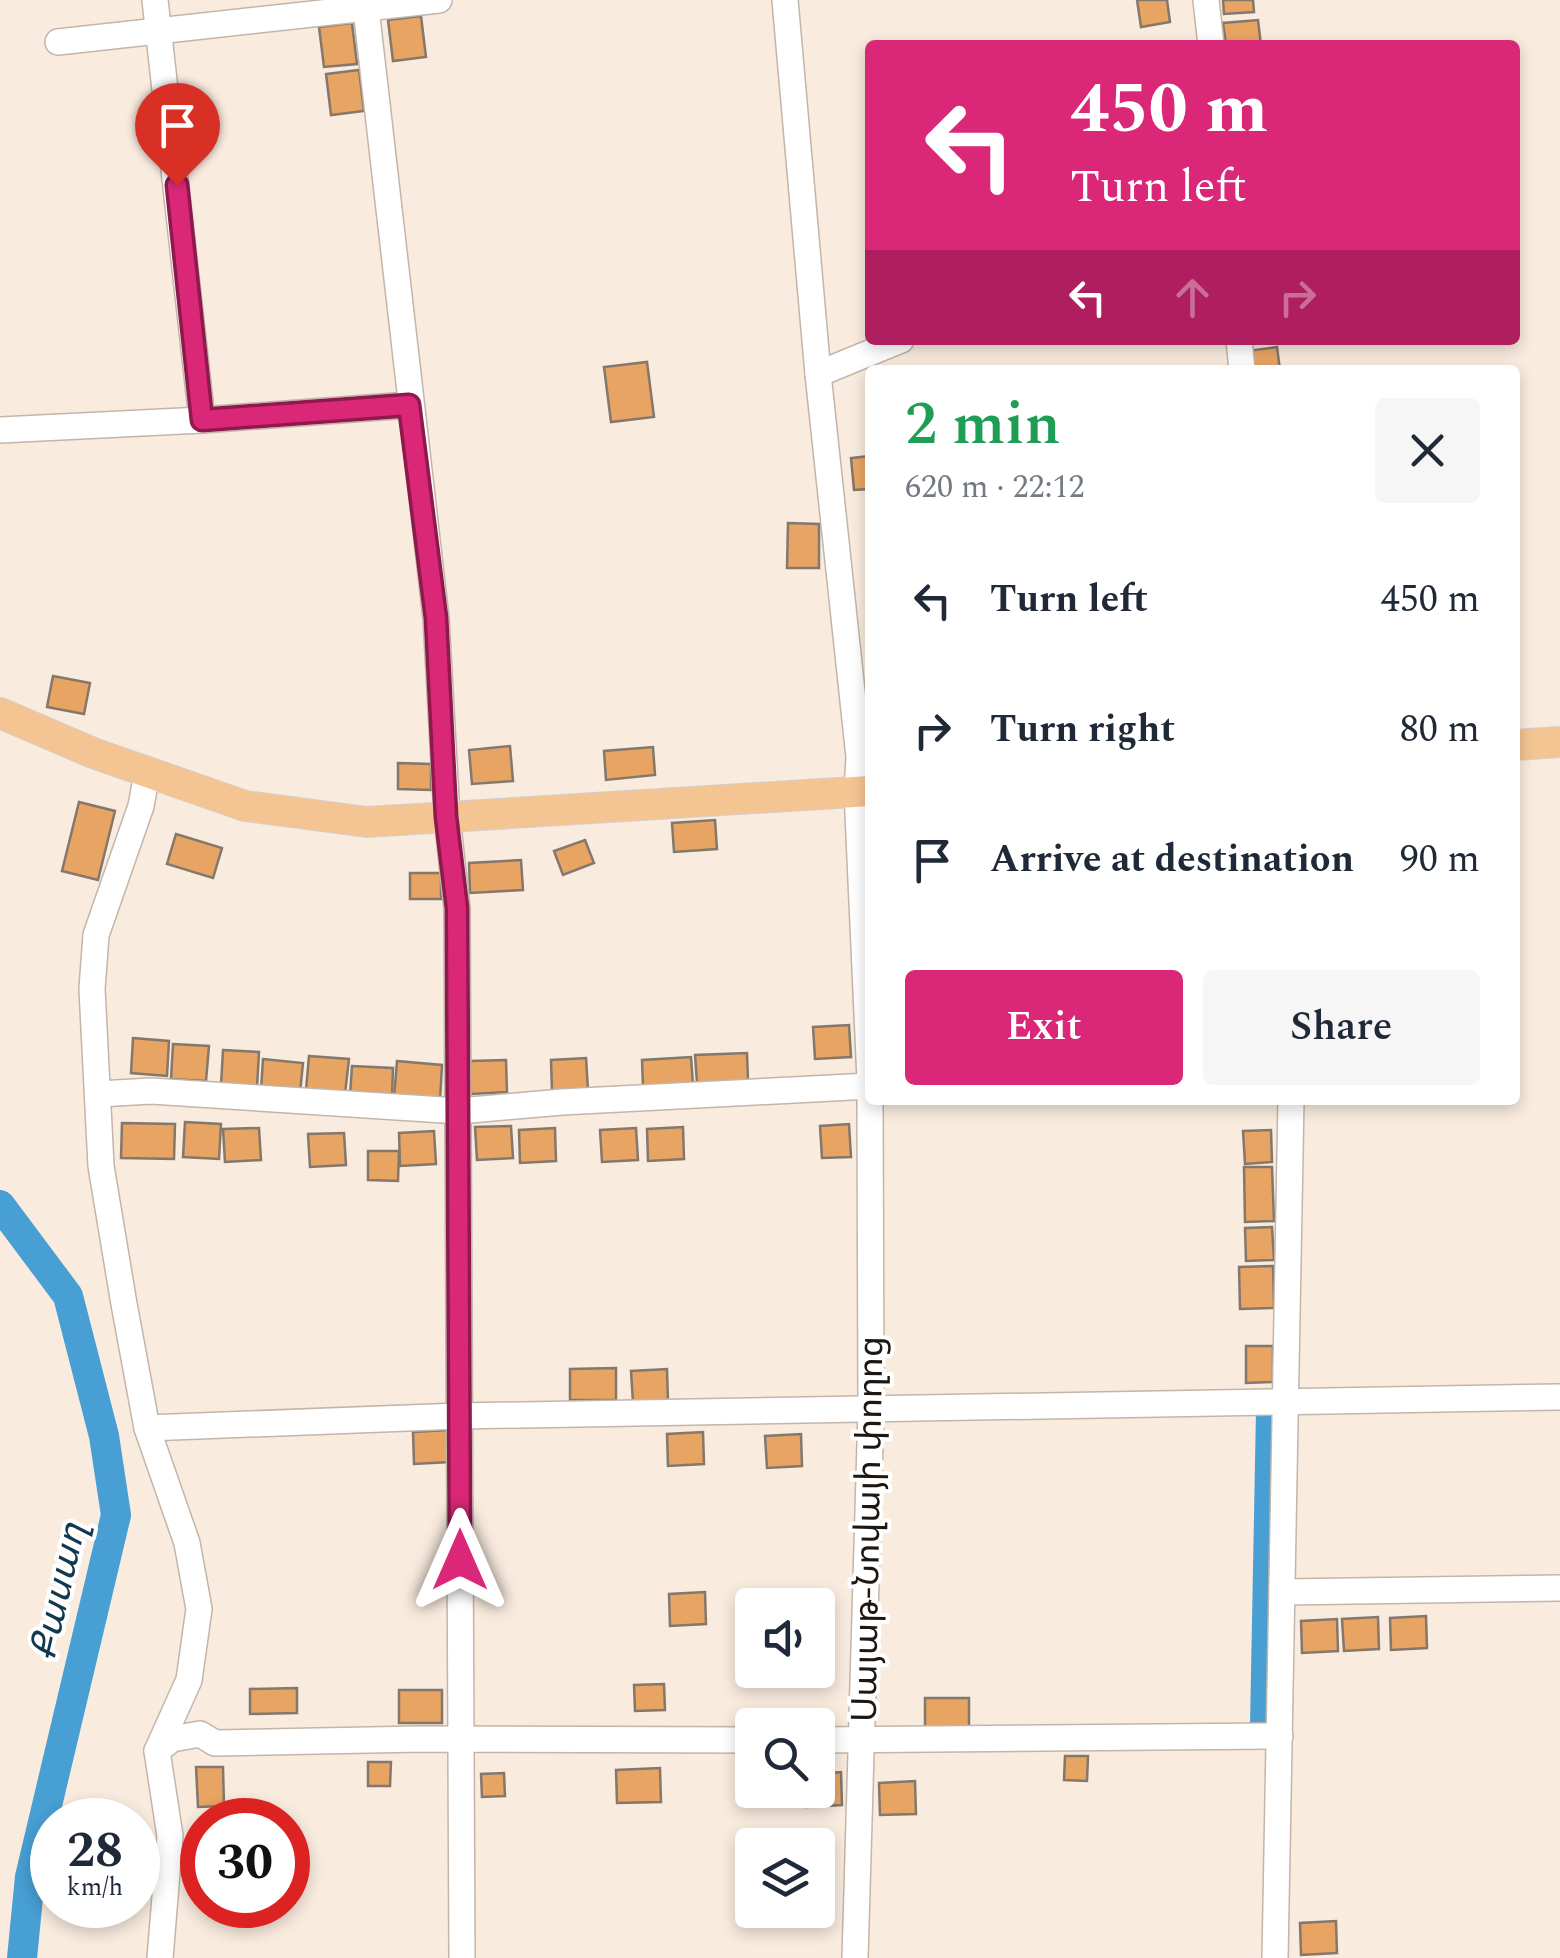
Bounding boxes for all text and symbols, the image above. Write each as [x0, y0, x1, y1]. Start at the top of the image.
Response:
text: 450 m [1070, 57, 1268, 163]
icon: left [905, 80, 1035, 210]
pin [135, 83, 220, 186]
icon: arrive [150, 98, 205, 153]
text: Turn left [1070, 153, 1247, 222]
icon: left [1060, 270, 1115, 325]
icon: ahead [1165, 270, 1220, 325]
icon: right [1270, 270, 1325, 325]
text: 2 min [905, 379, 1061, 471]
button: close [1375, 398, 1480, 503]
text: 620 m · 22:12 [905, 463, 1085, 512]
text: Turn left [990, 571, 1148, 629]
text: 450 m [1381, 571, 1480, 629]
icon: left [905, 573, 960, 628]
text: Turn right [990, 701, 1175, 759]
text: 80 m [1400, 701, 1480, 759]
icon: right [905, 703, 960, 758]
text: Arrive at destination [990, 831, 1354, 889]
text: 90 m [1400, 831, 1480, 889]
icon: arrive [905, 833, 960, 888]
button: Exit [905, 970, 1183, 1085]
button: Share [1203, 970, 1480, 1085]
street label: Սայաթ-Նովայի փողոց [839, 1336, 898, 1722]
position arrow [408, 1508, 512, 1612]
water label: Քասաղ [15, 1516, 103, 1666]
map controls [735, 1588, 835, 1928]
button: sound [735, 1588, 835, 1688]
button: search [735, 1708, 835, 1808]
speed limit sign: 30 [180, 1798, 310, 1928]
text: 28 [67, 1813, 123, 1889]
button: layers [735, 1828, 835, 1928]
text: km/h [67, 1869, 123, 1907]

